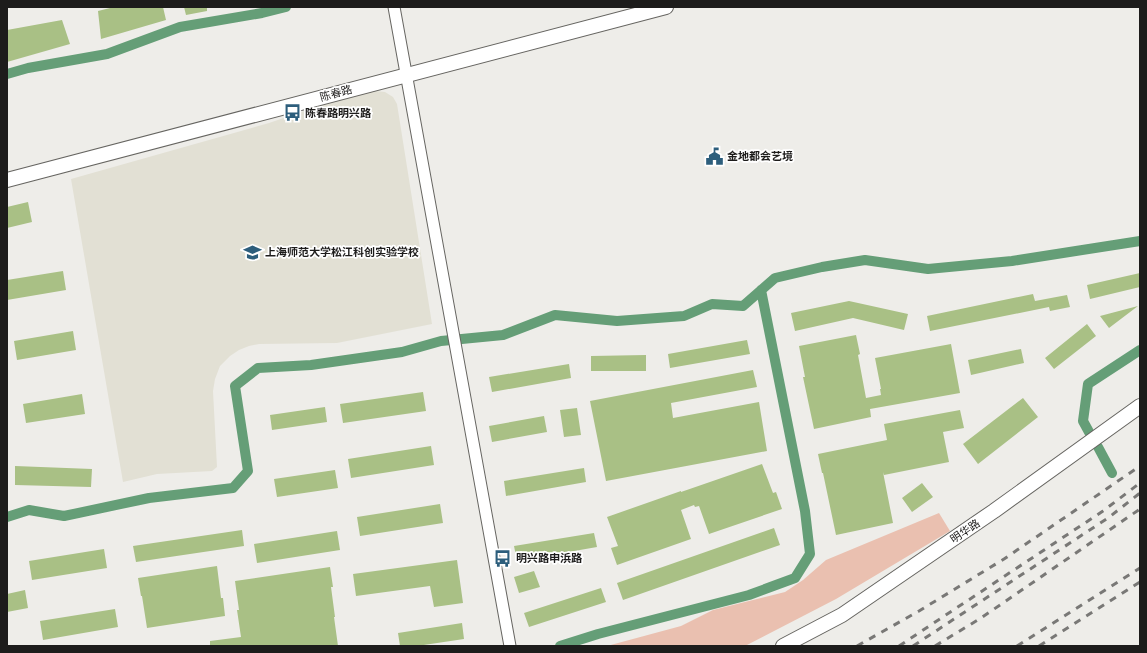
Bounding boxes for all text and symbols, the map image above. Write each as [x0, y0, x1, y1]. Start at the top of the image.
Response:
street label: 陈春路 [319, 83, 354, 104]
bus stop icon: 陈春路明兴路 [282, 103, 302, 123]
place label: 陈春路明兴路 [305, 107, 372, 120]
public building icon: 金地都会艺境 [704, 146, 724, 166]
place label: 金地都会艺境 [727, 150, 793, 163]
school or university icon: 上海师范大学松江科创实验学校 [242, 242, 262, 262]
place label: 上海师范大学松江科创实验学校 [265, 246, 419, 259]
street label: 明华路 [948, 517, 983, 546]
bus stop icon: 明兴路申浜路 [493, 548, 513, 568]
place label: 明兴路申浜路 [516, 552, 583, 565]

